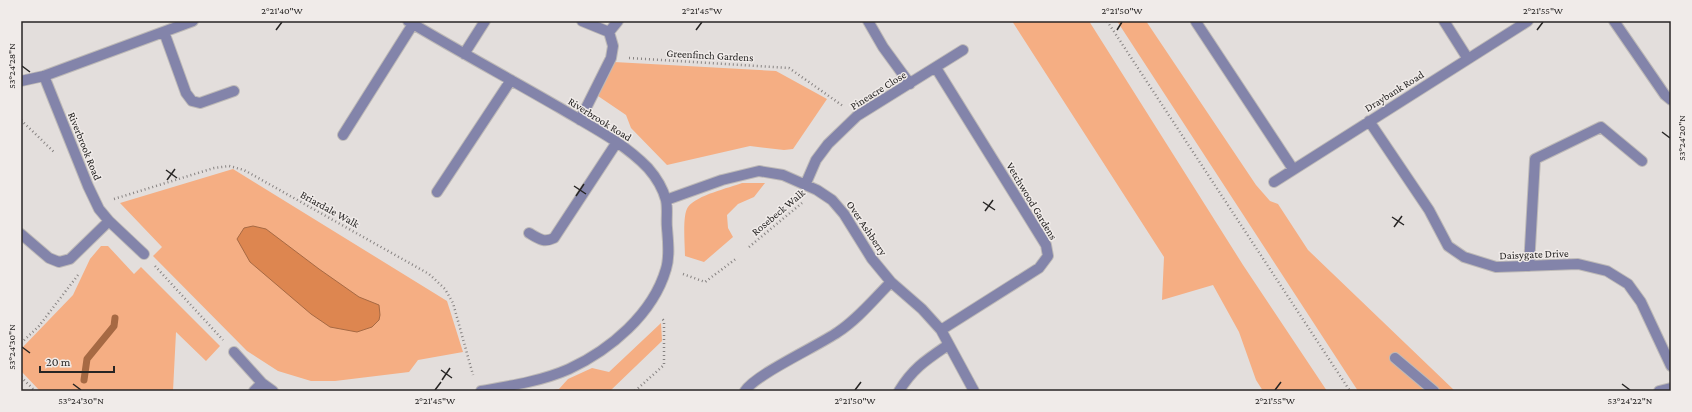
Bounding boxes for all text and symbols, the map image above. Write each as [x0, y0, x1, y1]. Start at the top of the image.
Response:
text: 2°21'40"W [261, 5, 303, 16]
text: 2°21'45"W [682, 5, 723, 16]
text: 2°21'50"W [1101, 5, 1143, 16]
text: 2°21'55"W [1523, 5, 1564, 16]
text: 53°24'28"N [6, 43, 17, 89]
street label: Greenfinch Gardens [666, 47, 754, 63]
street label: Pineacre Close [848, 68, 908, 112]
street label: Draybank Road [1362, 68, 1426, 115]
street label: Riverbrook Road [566, 95, 634, 143]
street label: Riverbrook Road [66, 110, 104, 182]
text: 53°24'20"N [1676, 115, 1687, 161]
street label: Vetchwood Gardens [1004, 160, 1060, 242]
street label: Rosebeck Walk [749, 186, 808, 238]
street label: Briardale Walk [299, 188, 362, 230]
street label: Over Ashberry [844, 199, 890, 259]
street label: Daisygate Drive [1499, 247, 1569, 262]
text: 53°24'30"N [6, 324, 17, 370]
scale bar [40, 348, 114, 374]
text: 20 m [46, 355, 71, 369]
text: 53°24'30"N [58, 395, 104, 406]
text: 2°21'45"W [415, 395, 456, 406]
text: 2°21'50"W [834, 395, 876, 406]
text: 2°21'55"W [1255, 395, 1296, 406]
text: 53°24'22"N [1608, 395, 1653, 406]

